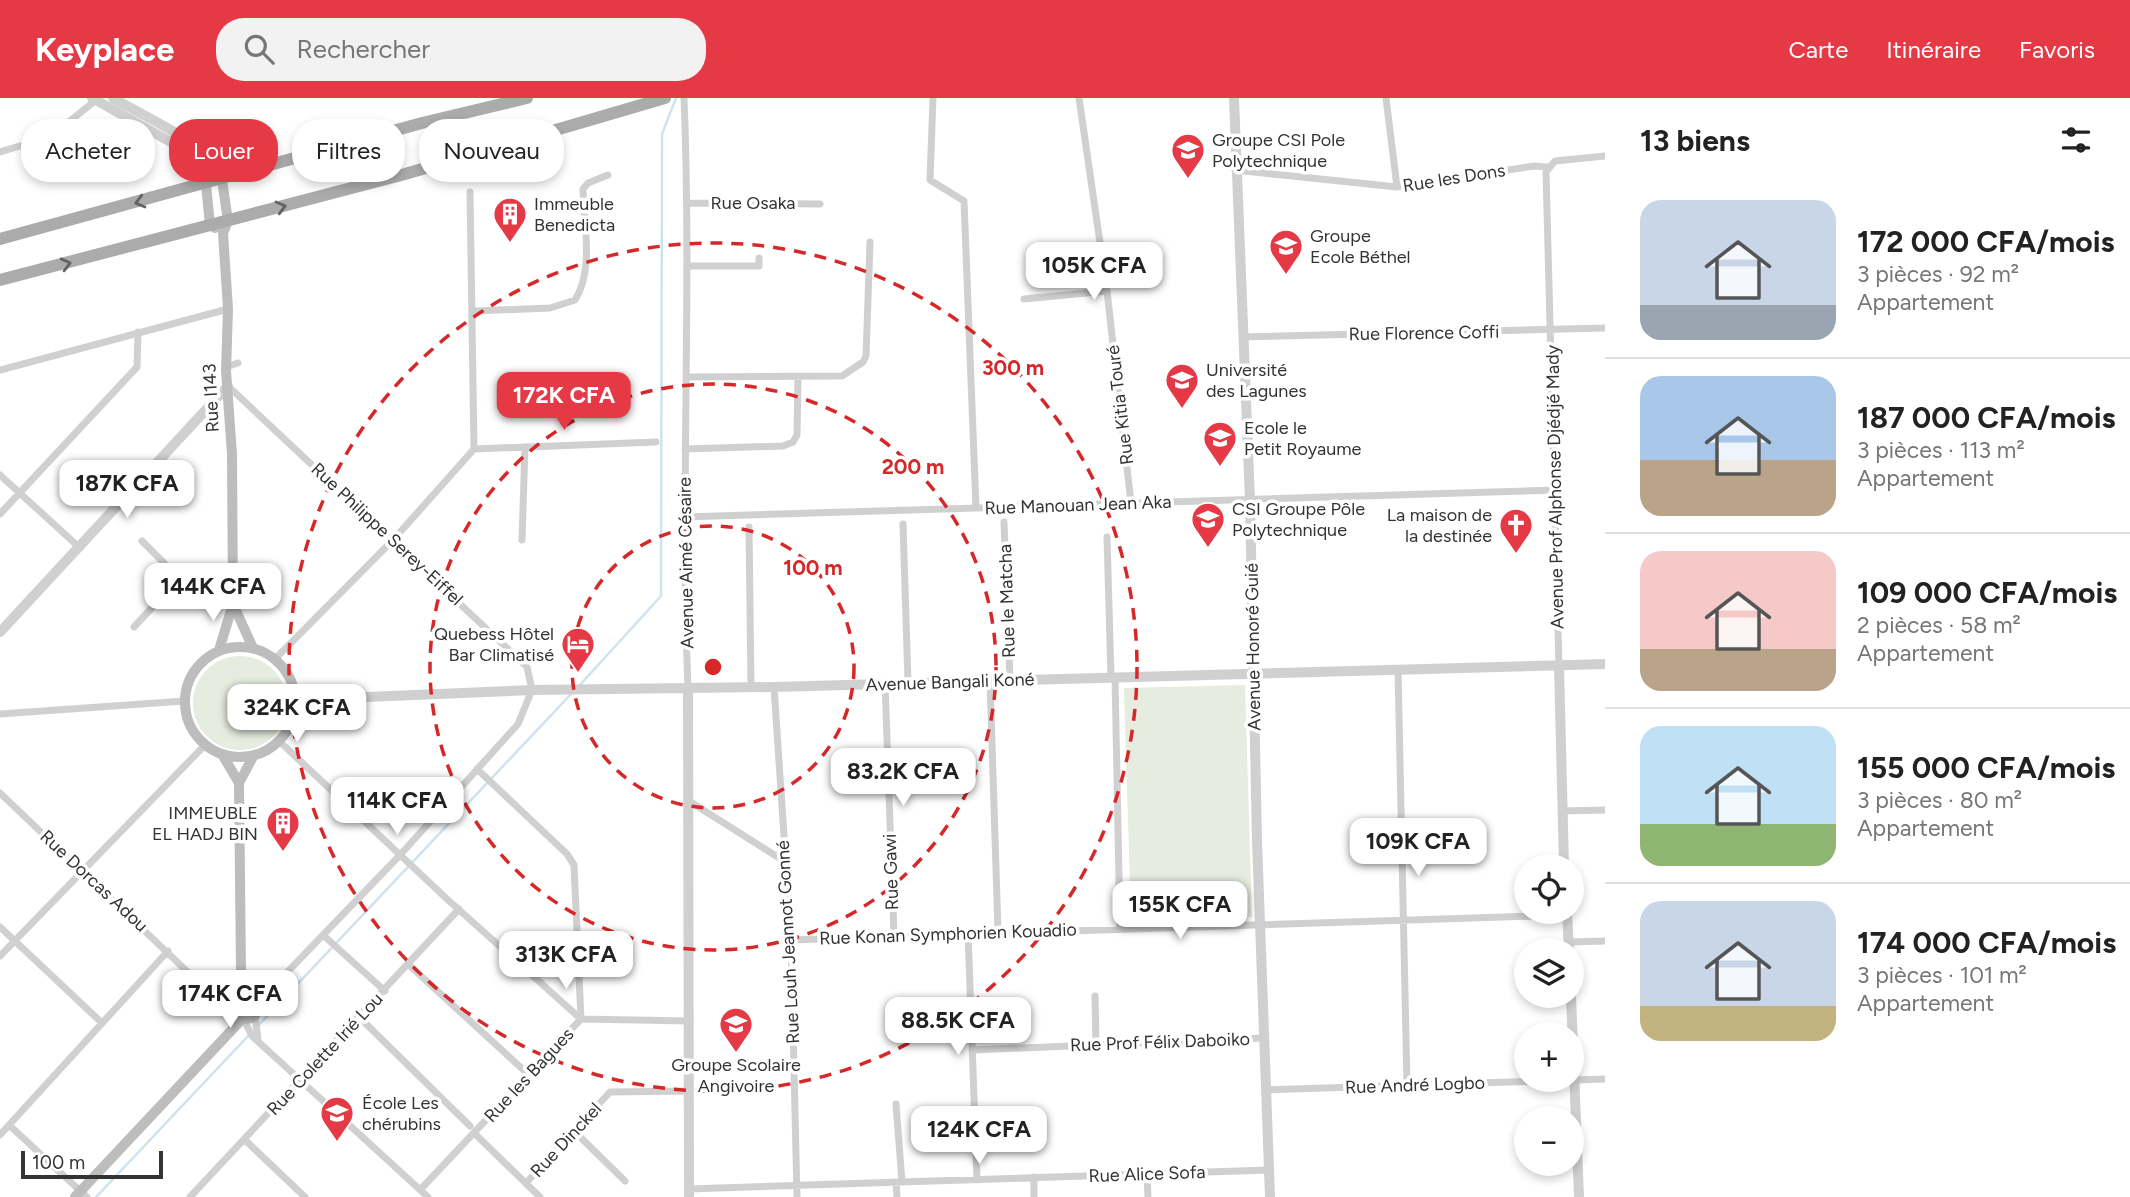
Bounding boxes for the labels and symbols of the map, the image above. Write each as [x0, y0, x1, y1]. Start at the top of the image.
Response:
place label: Groupe CSI Pole Polytechnique [1212, 129, 1345, 172]
school or university icon: Groupe CSI Pole Polytechnique [1169, 131, 1207, 180]
street label: Rue les Dons [1401, 159, 1507, 197]
street label: Rue Osaka [711, 192, 795, 214]
one-way arrow [134, 193, 146, 208]
place label: Immeuble Benedicta [534, 193, 615, 236]
building icon: Immeuble Benedicta [491, 195, 529, 244]
one-way arrow [275, 201, 287, 215]
place label: Groupe Ecole Béthel [1310, 225, 1411, 268]
school or university icon: Groupe Ecole Béthel [1267, 227, 1305, 276]
pin: 105K CFA [1022, 242, 1166, 302]
one-way arrow [60, 258, 72, 272]
street label: Rue Florence Coffi [1349, 321, 1499, 345]
street label: Rue Kitia Touré [1102, 344, 1138, 466]
street label: Avenue Prof Alphonse Djédjé Mady [1542, 344, 1568, 629]
text: 300 m [982, 355, 1044, 380]
place label: Université des Lagunes [1206, 359, 1307, 402]
school or university icon: Université des Lagunes [1163, 361, 1201, 410]
street label: Rue I143 [198, 363, 224, 433]
pin: 172K CFA [492, 372, 636, 432]
place label: Ecole le Petit Royaume [1244, 417, 1362, 460]
school or university icon: Ecole le Petit Royaume [1201, 419, 1239, 468]
text: 200 m [882, 454, 944, 479]
street label: Rue Philippe Serey-Eiffel [307, 458, 467, 610]
pin: 187K CFA [55, 460, 199, 520]
street label: Avenue Aimé Césaire [673, 477, 698, 649]
street label: Rue Manouan Jean Aka [984, 491, 1172, 519]
place label: CSI Groupe Pôle Polytechnique [1232, 498, 1365, 541]
school or university icon: CSI Groupe Pôle Polytechnique [1189, 500, 1227, 549]
place label: La maison de la destinée [1387, 504, 1492, 547]
church icon: La maison de la destinée [1497, 506, 1535, 555]
street label: Rue le Matcha [994, 544, 1020, 658]
text: 100 m [783, 555, 843, 580]
street label: Avenue Honoré Guié [1241, 563, 1265, 731]
pin: 144K CFA [141, 564, 285, 623]
place label: Quebess Hôtel Bar Climatisé [434, 623, 554, 666]
hotel icon: Quebess Hôtel Bar Climatisé [559, 625, 597, 674]
centre of rings [701, 655, 725, 679]
street label: Avenue Bangali Koné [865, 668, 1035, 696]
pin: 324K CFA [225, 684, 369, 744]
pin: 83.2K CFA [823, 748, 983, 808]
pin: 114K CFA [325, 778, 469, 837]
place label: IMMEUBLE EL HADJ BIN [152, 802, 258, 845]
building icon: IMMEUBLE EL HADJ BIN [264, 804, 302, 853]
pin: 109K CFA [1346, 818, 1490, 878]
street label: Rue Dorcas Adou [36, 825, 152, 937]
street label: Rue Gawi [879, 833, 903, 911]
street label: Rue Louh Jeannot Gonné [772, 839, 804, 1044]
pin: 155K CFA [1108, 882, 1252, 941]
street label: Rue Konan Symphorien Kouadio [819, 919, 1077, 949]
pin: 313K CFA [494, 932, 638, 991]
pin: 174K CFA [158, 970, 302, 1030]
street label: Rue Colette Irié Lou [262, 988, 388, 1120]
pin: 88.5K CFA [878, 998, 1038, 1057]
school or university icon: Groupe Scolaire Angivoire [717, 1005, 755, 1054]
street label: Rue les Bagues [480, 1023, 578, 1127]
street label: Rue Prof Félix Daboiko [1070, 1028, 1250, 1056]
place label: Groupe Scolaire Angivoire [671, 1054, 801, 1097]
street label: Rue André Logbo [1345, 1072, 1485, 1098]
place label: École Les chérubins [362, 1092, 441, 1135]
school or university icon: École Les chérubins [318, 1094, 356, 1143]
street label: Rue Dinckel [526, 1098, 606, 1182]
pin: 124K CFA [907, 1107, 1051, 1166]
scale bar [21, 1148, 163, 1180]
street label: Rue Alice Sofa [1088, 1161, 1206, 1187]

